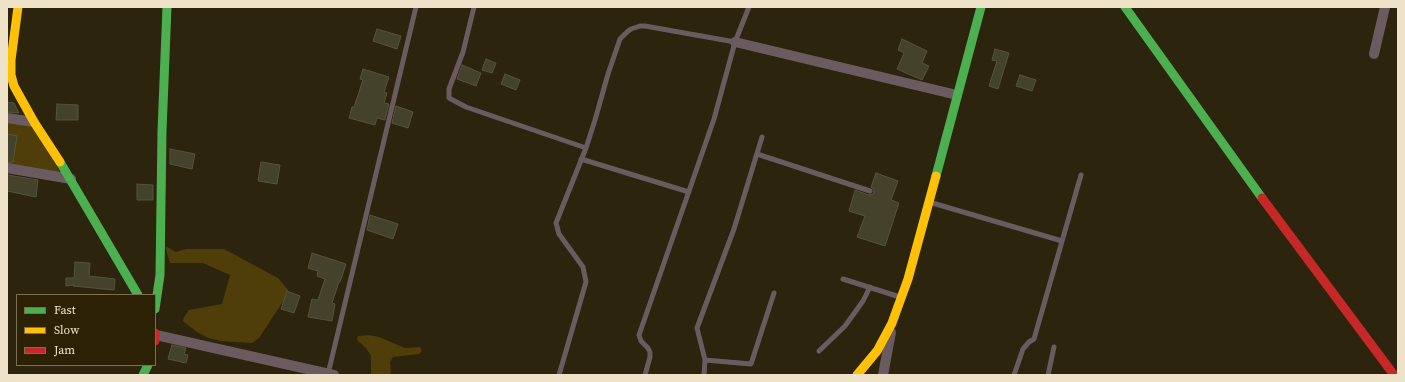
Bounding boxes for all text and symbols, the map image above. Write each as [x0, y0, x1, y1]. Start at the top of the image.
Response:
legend [16, 294, 156, 366]
text: Fast [54, 302, 76, 318]
text: Slow [54, 322, 79, 338]
text: Jam [54, 342, 75, 358]

